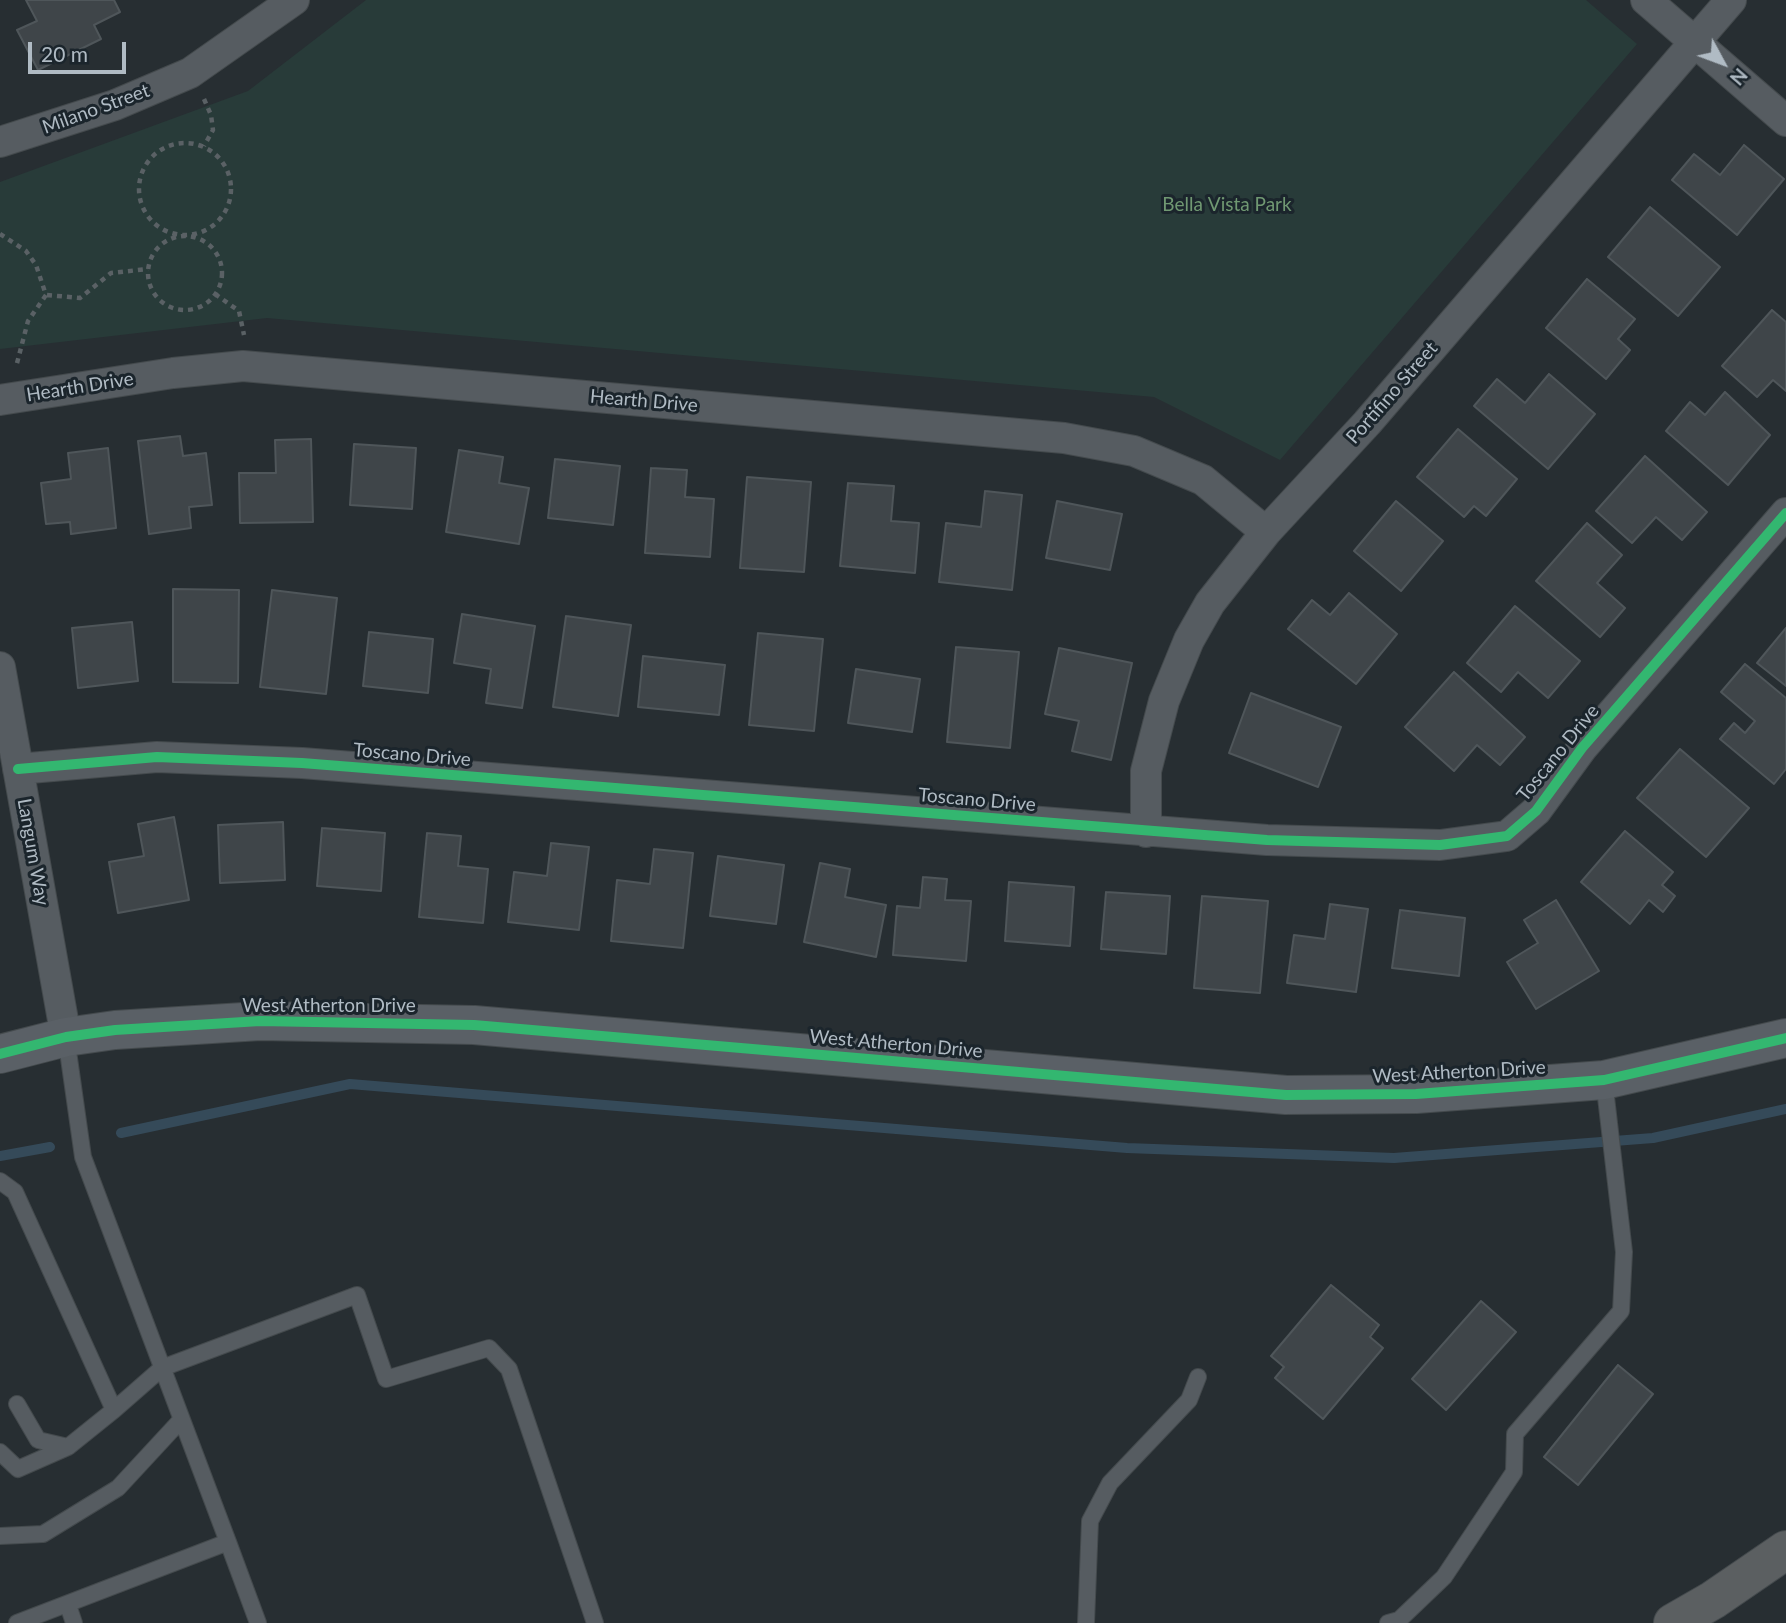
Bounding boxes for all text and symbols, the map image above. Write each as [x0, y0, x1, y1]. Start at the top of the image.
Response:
scale bar [32, 28, 130, 72]
north arrow [1688, 28, 1758, 98]
text: 20 m [41, 41, 88, 66]
text: N [1726, 64, 1753, 90]
street label: Milano Street [39, 79, 153, 139]
park label: Bella Vista Park [1162, 194, 1292, 216]
street label: Portifino Street [1342, 337, 1442, 449]
street label: Hearth Drive [25, 367, 135, 407]
street label: Hearth Drive [589, 385, 699, 417]
street label: Toscano Drive [1512, 700, 1604, 806]
street label: Toscano Drive [352, 739, 472, 771]
street label: Toscano Drive [917, 784, 1037, 816]
street label: Langum Way [12, 797, 54, 907]
street label: West Atherton Drive [242, 995, 416, 1017]
street label: West Atherton Drive [809, 1025, 983, 1063]
street label: West Atherton Drive [1372, 1056, 1546, 1088]

